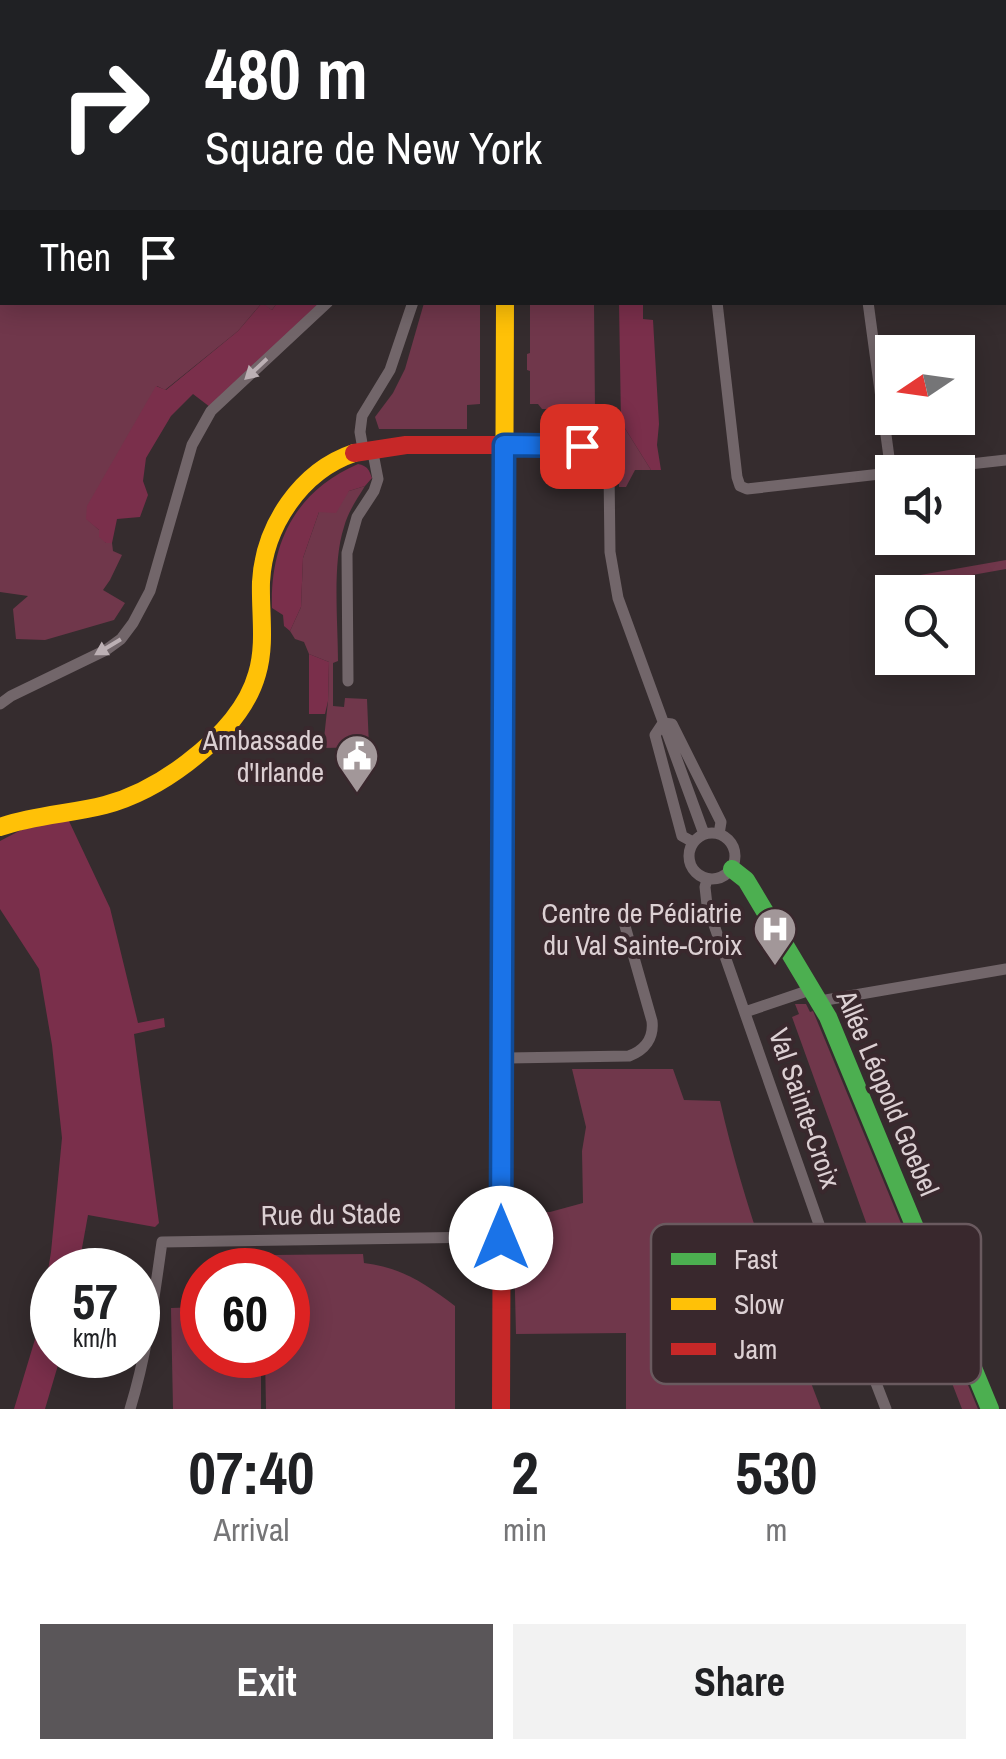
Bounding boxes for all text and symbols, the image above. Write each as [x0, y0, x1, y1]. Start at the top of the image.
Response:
text: 480 m [205, 27, 368, 121]
icon: right [40, 40, 170, 170]
text: Square de New York [205, 117, 542, 178]
icon: arrive [131, 230, 186, 285]
text: Then [40, 232, 111, 283]
north arrow [875, 335, 975, 435]
map controls [875, 335, 975, 675]
one-way arrow [244, 357, 269, 379]
pin [540, 404, 625, 489]
icon: arrive [555, 419, 610, 474]
button: sound [875, 455, 975, 555]
button: search [875, 575, 975, 675]
one-way arrow [94, 637, 121, 656]
place label: Ambassade d'Irlande [202, 721, 324, 791]
public building icon: Ambassade d'Irlande [334, 733, 380, 794]
place label: Centre de Pédiatrie du Val Sainte-Croix [542, 894, 743, 964]
hospital icon: Centre de Pédiatrie du Val Sainte-Croix [752, 906, 798, 967]
street label: Allée Léopold Goebel [827, 984, 948, 1201]
street label: Val Sainte-Croix [760, 1023, 850, 1194]
position arrow [449, 1186, 553, 1290]
street label: Rue du Stade [260, 1194, 402, 1234]
legend [651, 1224, 981, 1384]
text: Fast [734, 1240, 778, 1278]
speed limit sign: 60 [180, 1248, 310, 1378]
text: 57 [72, 1267, 118, 1335]
text: Slow [734, 1285, 784, 1323]
text: km/h [73, 1321, 117, 1355]
text: Jam [734, 1330, 777, 1368]
text: 07:40 [189, 1432, 314, 1513]
text: 2 [511, 1432, 539, 1513]
text: 530 [735, 1432, 817, 1513]
text: Arrival [214, 1508, 289, 1551]
text: min [503, 1508, 547, 1551]
text: m [765, 1508, 787, 1551]
button: Exit [40, 1624, 493, 1739]
button: Share [513, 1624, 966, 1739]

